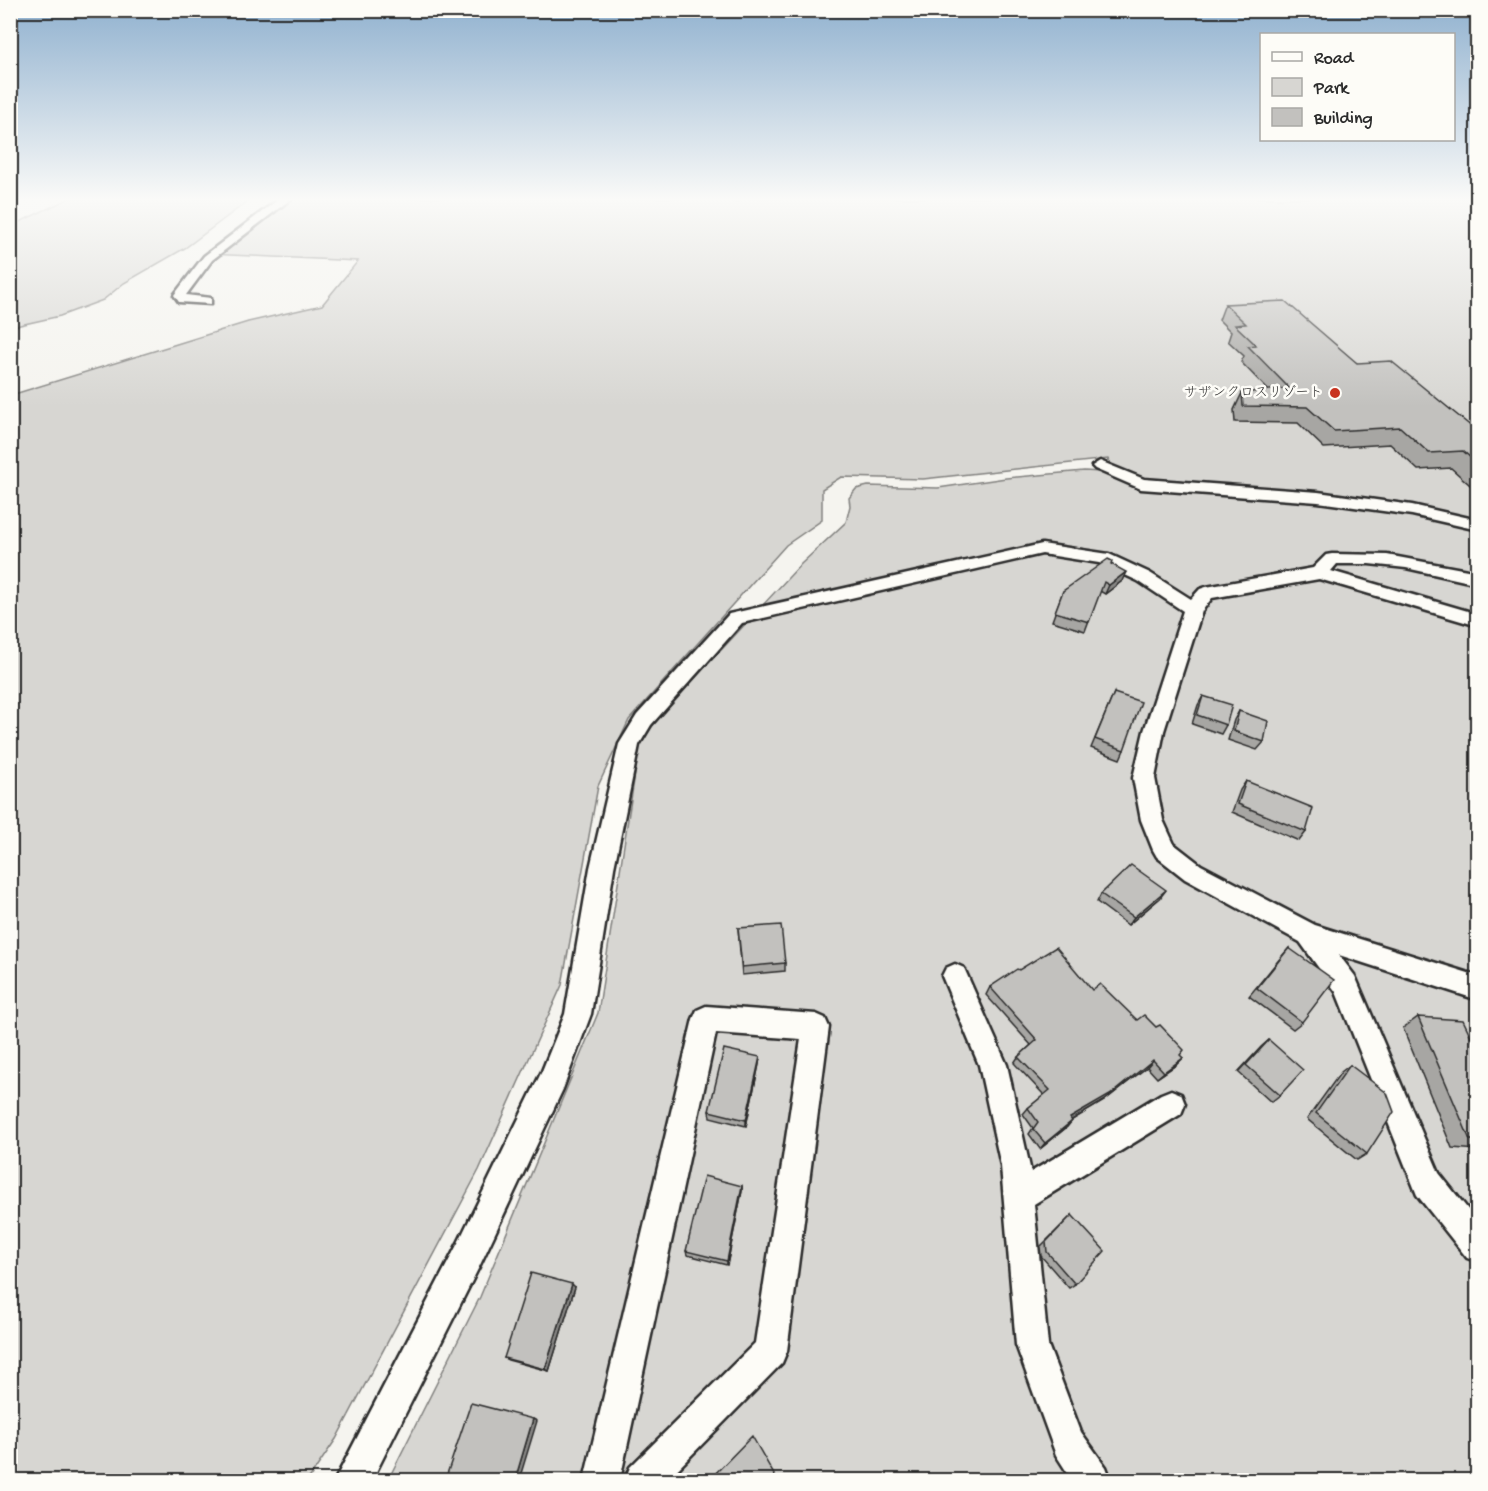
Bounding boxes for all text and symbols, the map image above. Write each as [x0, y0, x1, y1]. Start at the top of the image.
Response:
legend [1260, 33, 1455, 141]
text: Road [1314, 49, 1355, 70]
text: Park [1313, 79, 1350, 100]
text: Building [1313, 109, 1373, 130]
place label: サザンクロスリゾート [1184, 385, 1323, 402]
marker: サザンクロスリゾート [1328, 386, 1342, 400]

